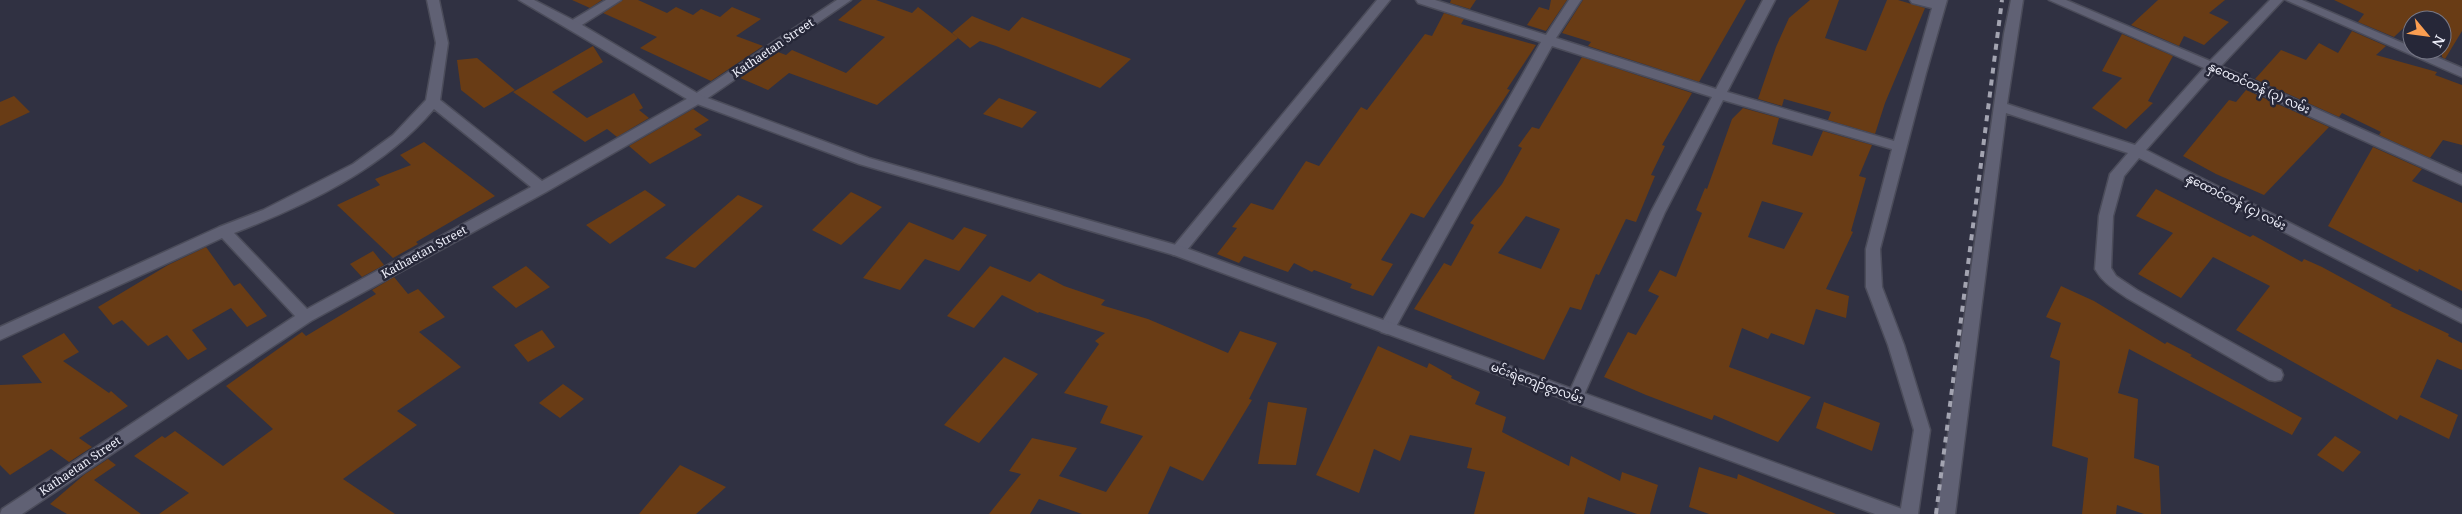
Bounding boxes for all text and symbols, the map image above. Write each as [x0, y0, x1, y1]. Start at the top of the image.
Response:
north arrow [2402, 10, 2452, 60]
street label: Kathaetan Street [728, 14, 817, 81]
text: N [2428, 32, 2450, 51]
street label: နှထောင်တန် (၃) လမ်း [2205, 57, 2313, 119]
street label: နှထောင်တန် (၄) လမ်း [2183, 169, 2289, 236]
street label: Kathaetan Street [378, 221, 470, 282]
street label: မင်းရဲကျော်ဇွာလမ်း [1488, 358, 1586, 409]
street label: Kathaetan Street [35, 432, 124, 499]

